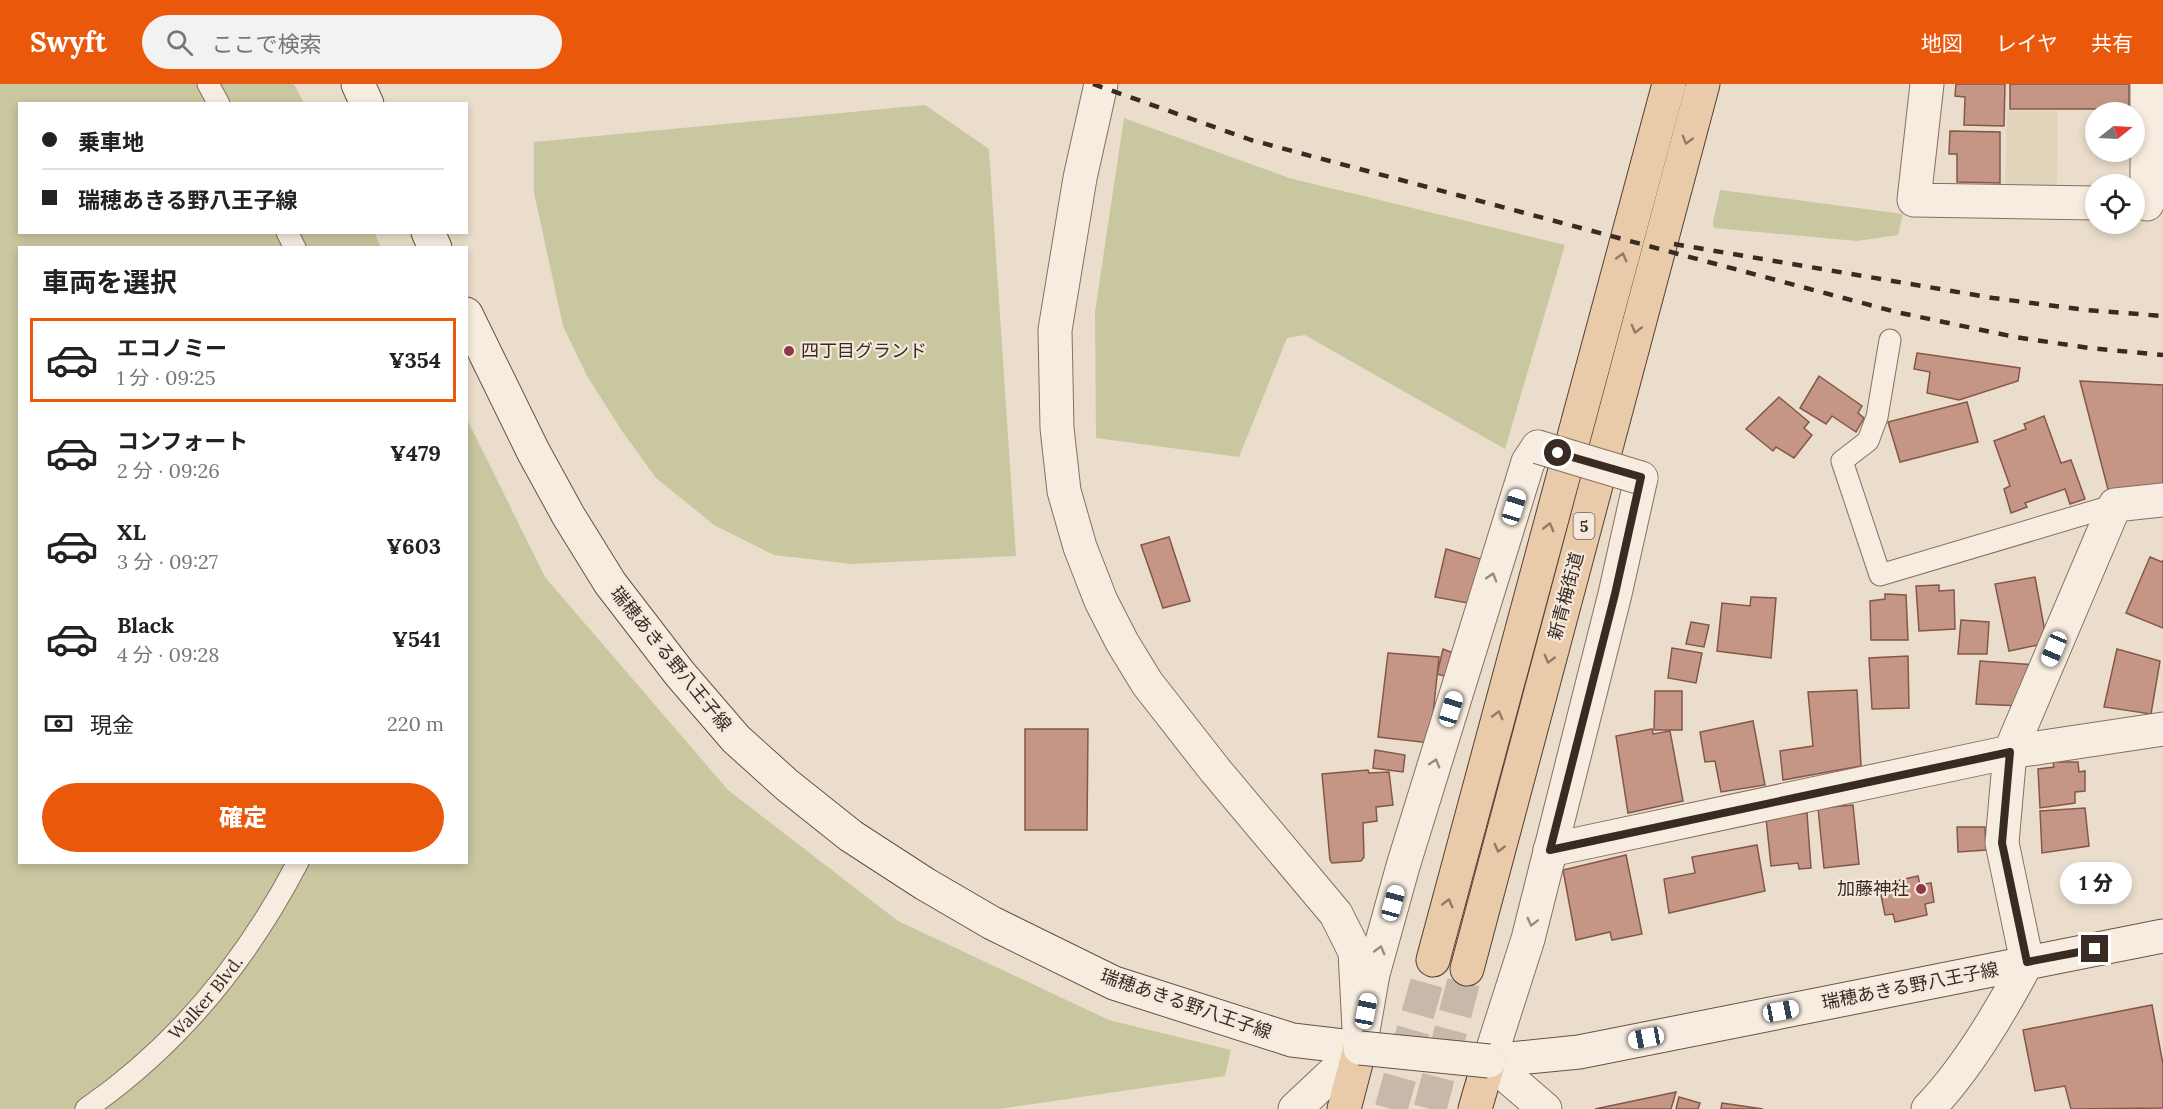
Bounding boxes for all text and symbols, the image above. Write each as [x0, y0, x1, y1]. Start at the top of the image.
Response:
search box [142, 15, 562, 69]
text: Swyft [30, 24, 106, 60]
icon: search [163, 26, 196, 59]
text: ここで検索 [211, 30, 321, 58]
text: 地図 [1921, 30, 1963, 57]
text: レイヤ [1996, 30, 2058, 57]
text: 共有 [2091, 30, 2133, 57]
north arrow [2085, 102, 2145, 162]
map controls [2085, 102, 2145, 234]
text: 乗車地 [78, 128, 144, 156]
one-way arrow [1682, 134, 1694, 145]
button: locate [2085, 174, 2145, 234]
text: 瑞穂あきる野八王子線 [78, 186, 298, 214]
one-way arrow [1615, 253, 1627, 263]
text: 車両を選択 [42, 265, 177, 299]
one-way arrow [1631, 323, 1644, 333]
icon: car [45, 333, 99, 387]
text: エコノミー [117, 334, 227, 362]
place label: 四丁目グランド [801, 339, 927, 362]
marker: 四丁目グランド [782, 344, 796, 358]
text: ¥354 [389, 346, 441, 374]
text: 1 分 · 09:25 [117, 365, 216, 390]
icon: car [45, 426, 99, 480]
text: コンフォート [117, 427, 248, 455]
text: ¥479 [390, 439, 441, 467]
route start [1544, 439, 1571, 466]
text: 2 分 · 09:26 [117, 458, 220, 483]
car [1500, 487, 1528, 527]
road number: 5 [1574, 513, 1594, 539]
text: XL [117, 518, 146, 546]
icon: car [45, 519, 99, 573]
one-way arrow [1542, 522, 1555, 532]
text: ¥603 [386, 532, 441, 560]
text: 3 分 · 09:27 [117, 549, 218, 574]
street label: 新青梅街道 [1543, 549, 1588, 642]
one-way arrow [1485, 572, 1497, 583]
street label: 瑞穂あきる野八王子線 [606, 582, 737, 736]
text: Black [117, 611, 174, 639]
icon: car [45, 612, 99, 666]
text: ¥541 [392, 625, 441, 653]
car [2039, 629, 2069, 669]
text: 4 分 · 09:28 [117, 642, 220, 667]
one-way arrow [1543, 654, 1556, 664]
car [1437, 689, 1465, 729]
icon: cash [42, 707, 75, 740]
one-way arrow [1491, 710, 1504, 720]
text: 現金 [90, 711, 134, 739]
text: 220 m [387, 711, 444, 736]
one-way arrow [1428, 758, 1440, 769]
button: 確定 [42, 783, 444, 852]
one-way arrow [1494, 842, 1506, 853]
callout: 1 分 [2059, 862, 2131, 904]
text: 1 分 [2079, 870, 2113, 895]
place label: 加藤神社 [1837, 877, 1909, 900]
marker: 加藤神社 [1914, 882, 1928, 896]
car [1380, 883, 1406, 923]
one-way arrow [1440, 898, 1453, 908]
one-way arrow [1527, 917, 1540, 927]
route end [2081, 935, 2108, 962]
one-way arrow [1373, 945, 1385, 956]
street label: Walker Blvd. [163, 951, 248, 1045]
street label: 瑞穂あきる野八王子線 [1820, 957, 2000, 1014]
street label: 瑞穂あきる野八王子線 [1097, 963, 1275, 1044]
car [1354, 992, 1378, 1030]
car [1762, 999, 1800, 1023]
car [1627, 1026, 1665, 1050]

